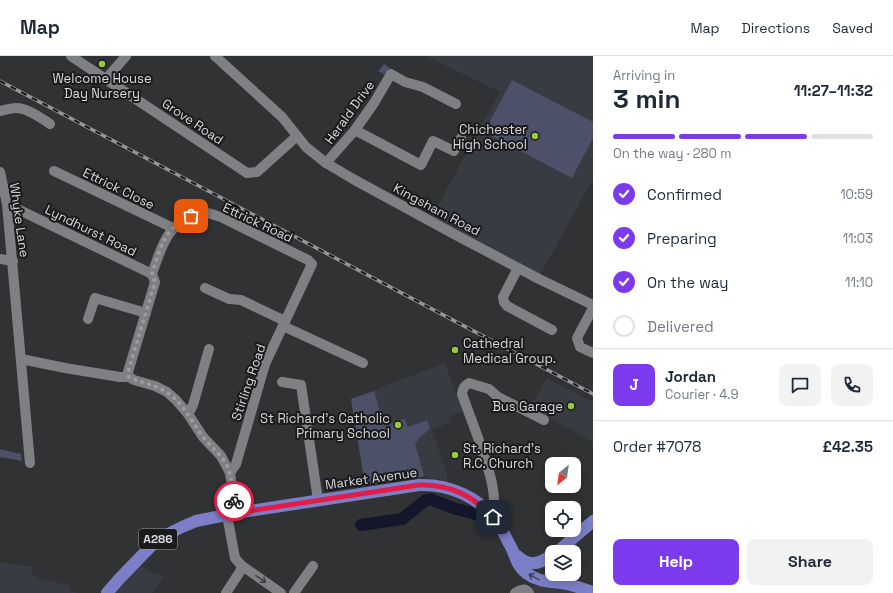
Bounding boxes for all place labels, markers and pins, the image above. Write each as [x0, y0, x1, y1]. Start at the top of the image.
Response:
marker: Welcome House Day Nursery [97, 59, 107, 69]
place label: Welcome House Day Nursery [52, 70, 152, 102]
place label: Chichester High School [453, 121, 527, 153]
marker: Chichester High School [530, 131, 540, 141]
pin [174, 199, 208, 233]
place label: Cathedral Medical Group. [463, 335, 556, 367]
marker: Cathedral Medical Group. [450, 345, 460, 355]
place label: Bus Garage [492, 398, 563, 415]
marker: Bus Garage [566, 401, 576, 411]
place label: St Richard's Catholic Primary School [260, 410, 390, 442]
marker: St Richard's Catholic Primary School [393, 420, 403, 430]
place label: St. Richard's R.C. Church [463, 440, 541, 472]
marker: St. Richard's R.C. Church [450, 450, 460, 460]
pin [476, 500, 510, 534]

